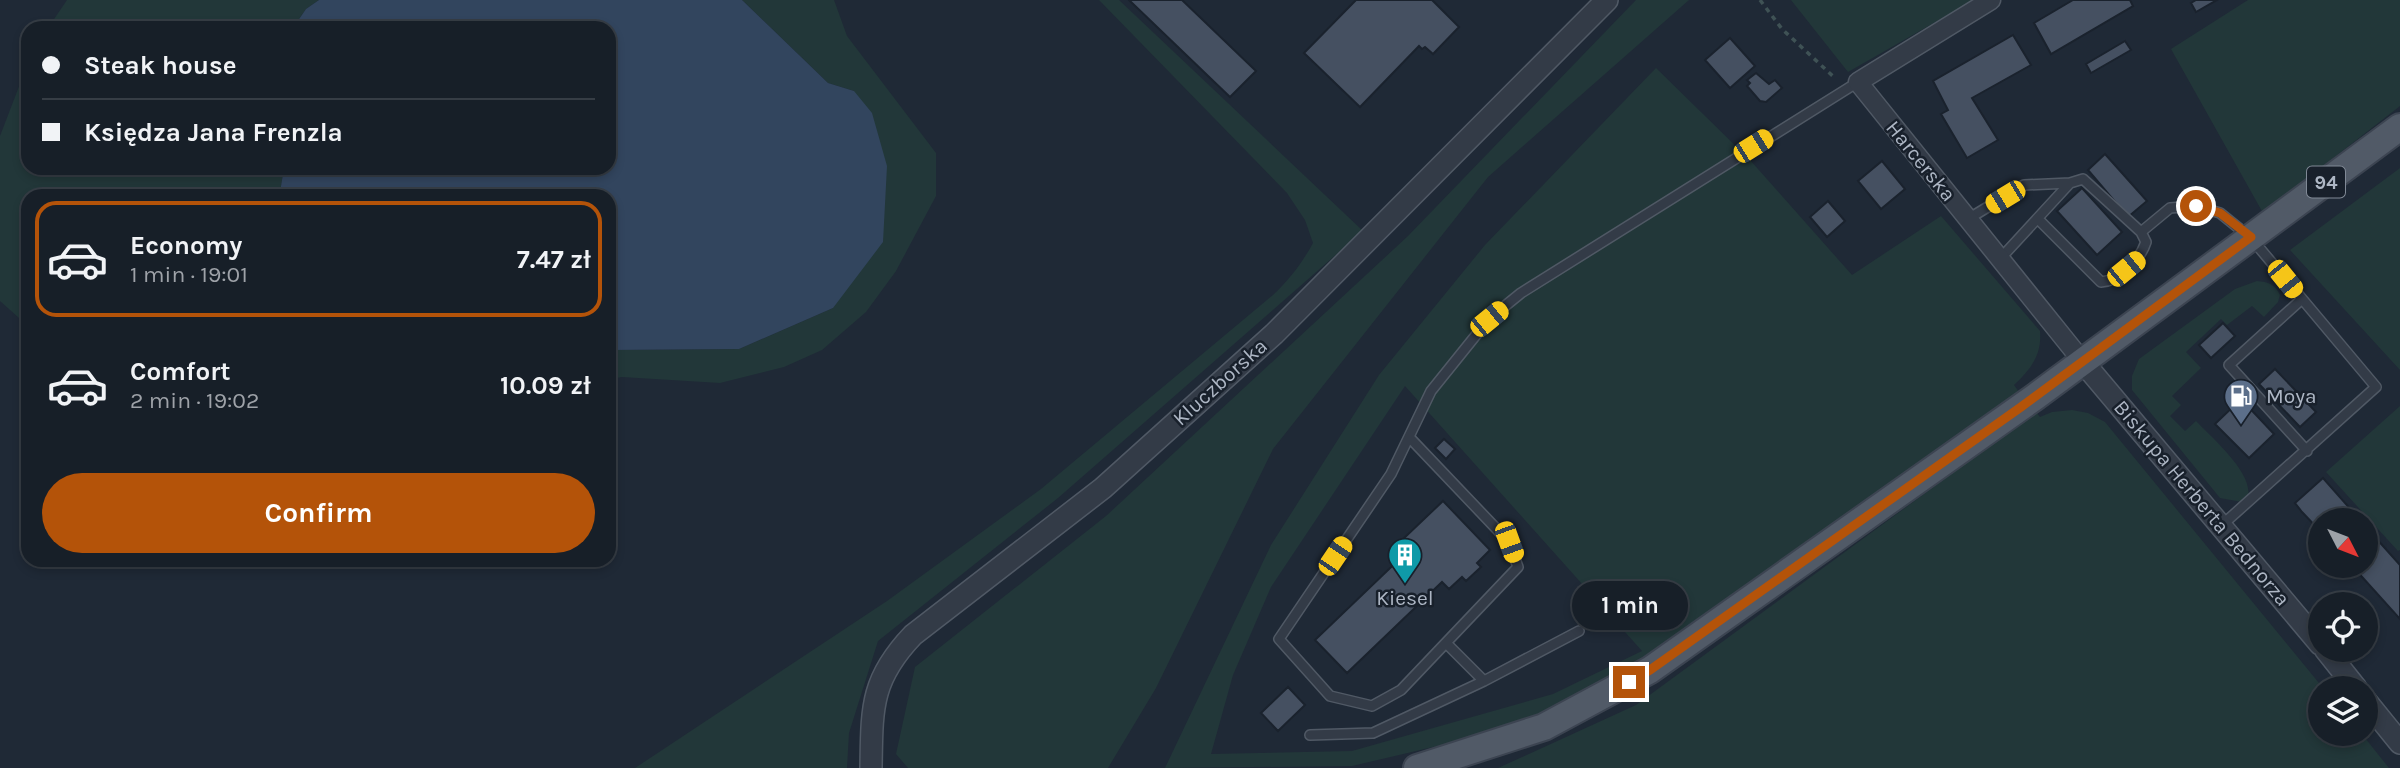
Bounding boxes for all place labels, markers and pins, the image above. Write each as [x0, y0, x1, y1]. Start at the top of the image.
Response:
fuel station icon: Moya [2222, 377, 2260, 426]
place label: Moya [2266, 384, 2317, 408]
building icon: Kiesel [1386, 536, 1424, 585]
place label: Kiesel [1376, 586, 1434, 610]

